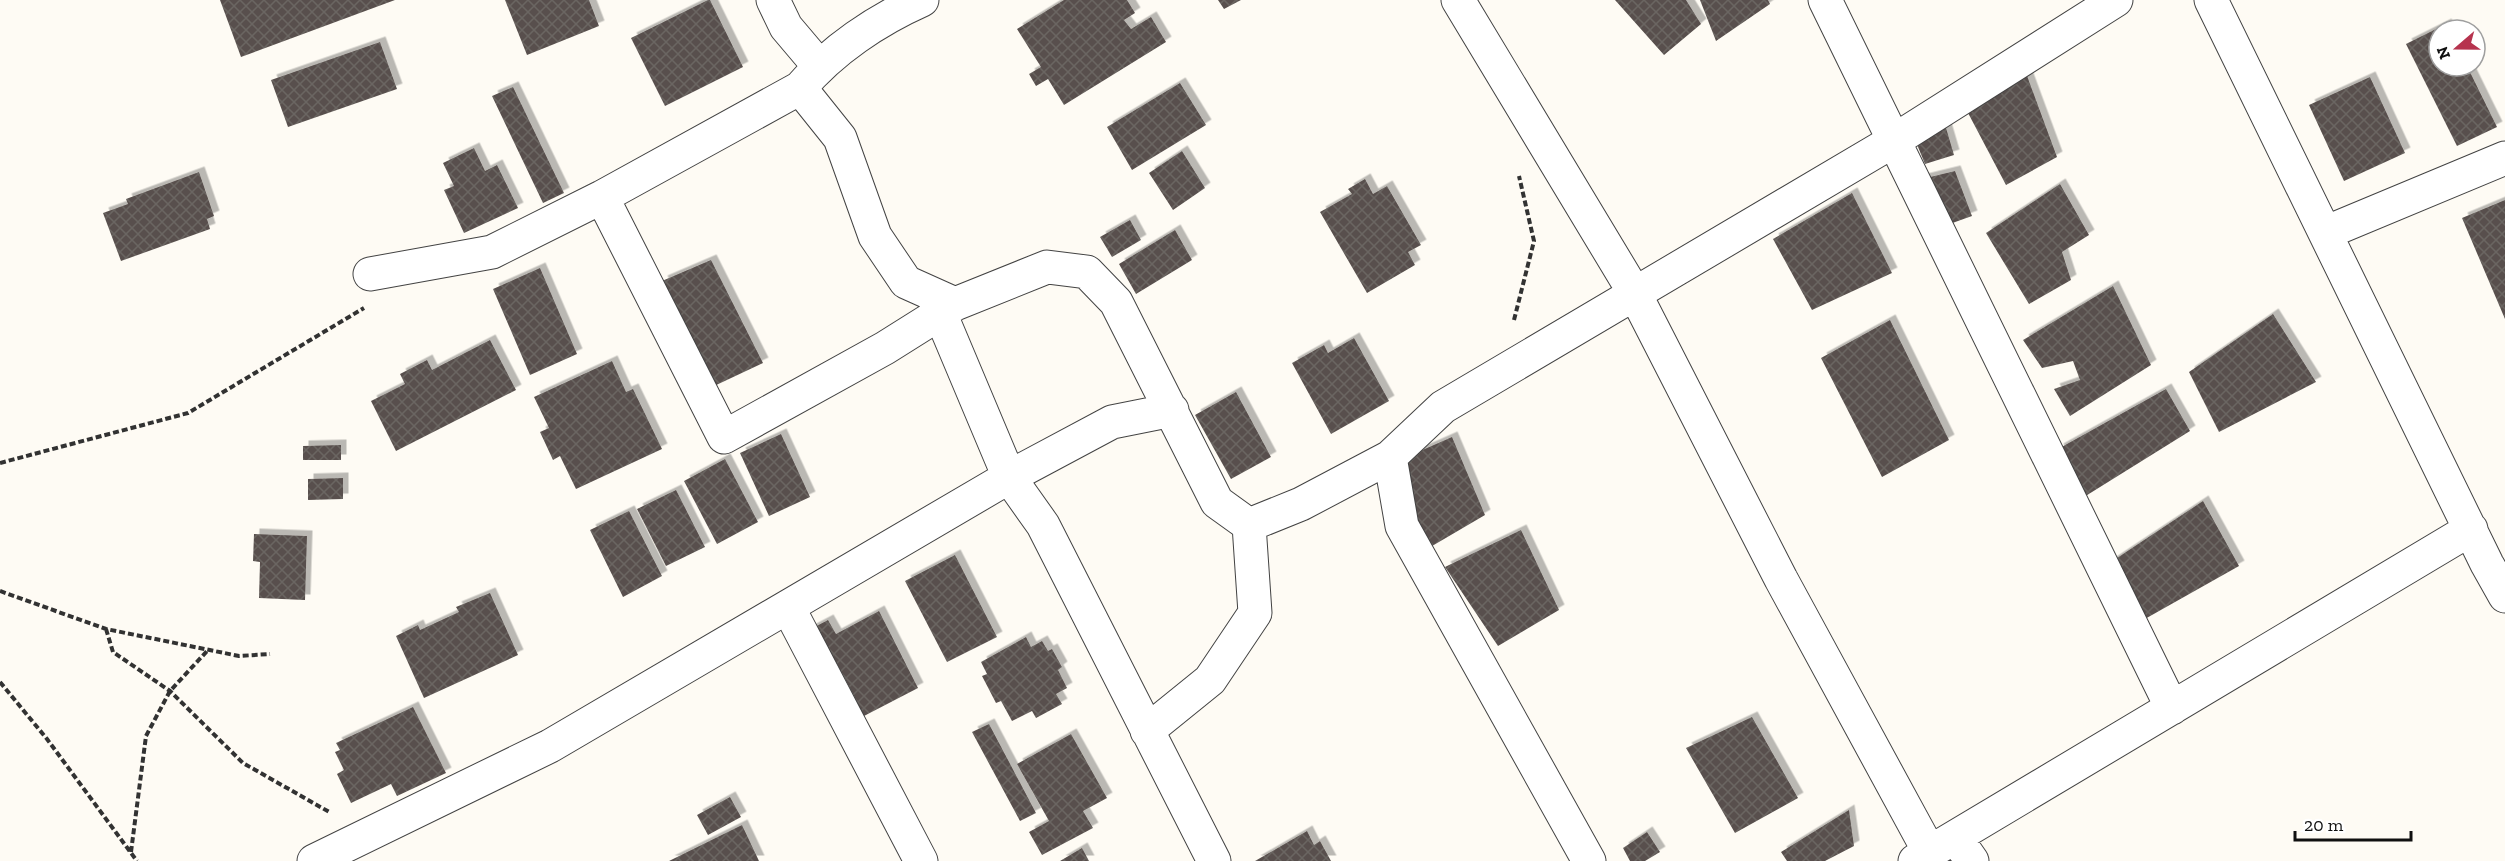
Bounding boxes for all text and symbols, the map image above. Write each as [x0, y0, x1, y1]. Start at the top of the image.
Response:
north arrow [2427, 18, 2487, 78]
text: N [2432, 44, 2454, 62]
scale bar [2295, 804, 2410, 842]
text: 20 m [2304, 814, 2344, 836]

